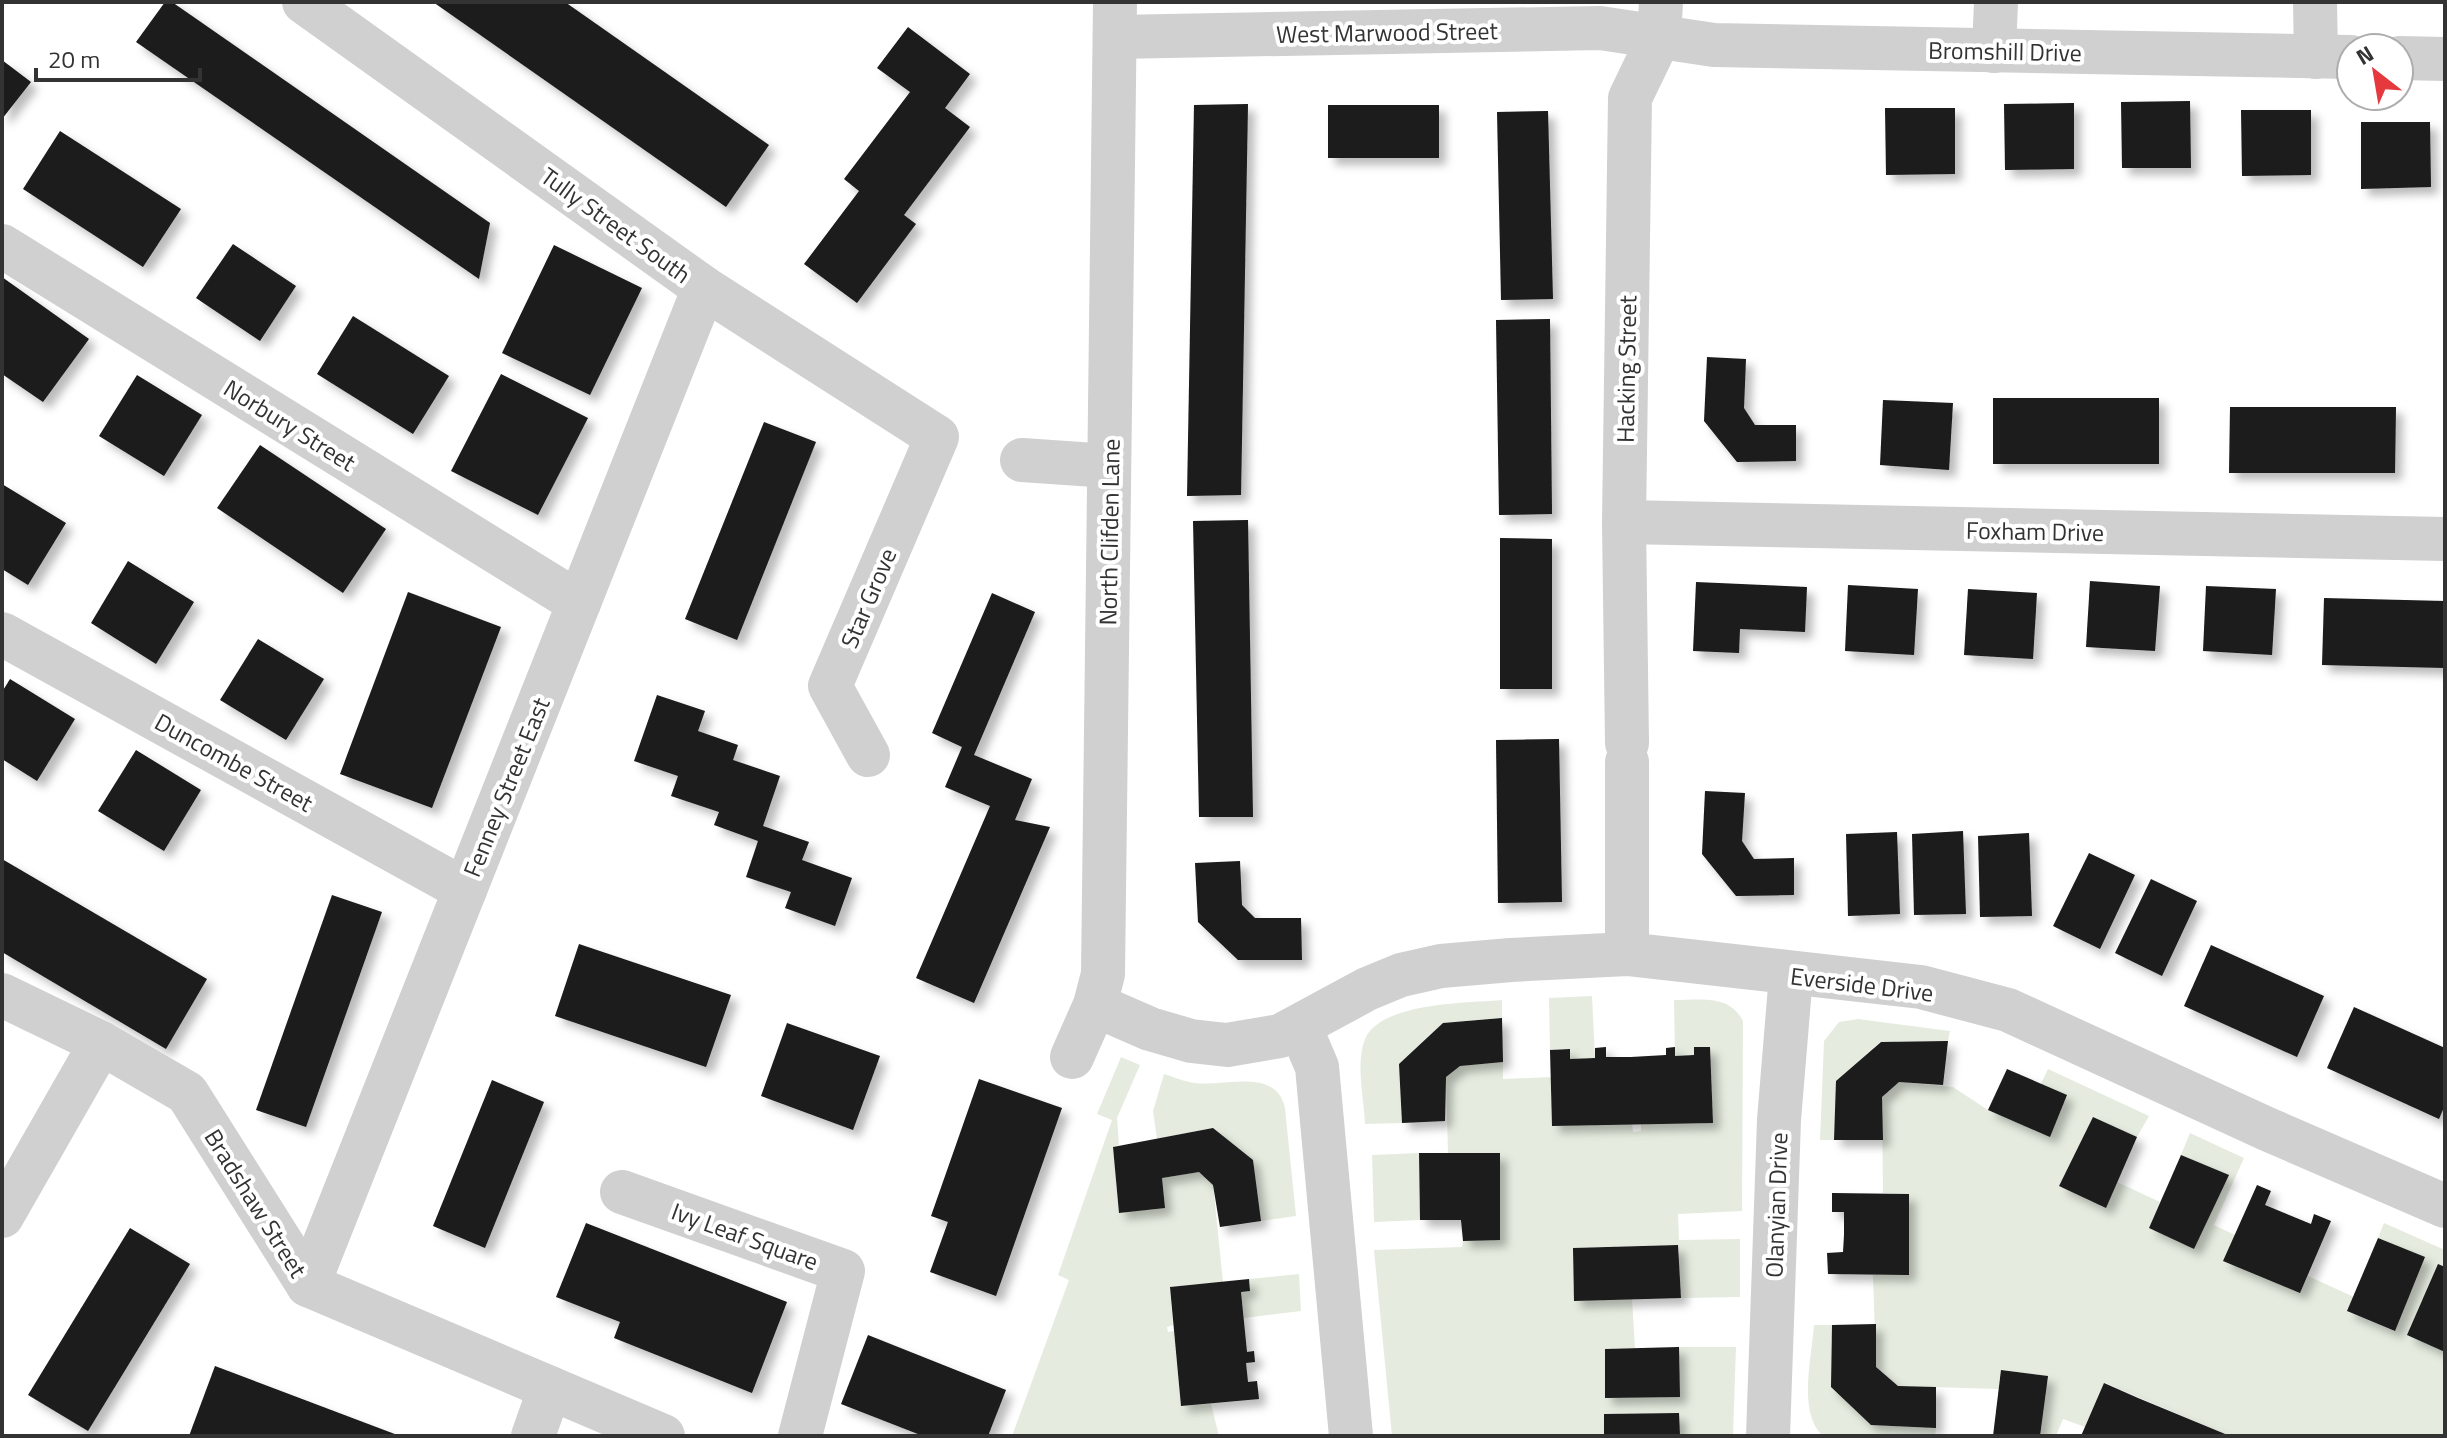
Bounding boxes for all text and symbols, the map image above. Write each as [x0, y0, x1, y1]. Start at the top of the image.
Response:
street label: West Marwood Street [1276, 12, 1499, 52]
scale bar [36, 32, 200, 82]
street label: Bromshill Drive [1928, 32, 2082, 70]
north arrow [2335, 32, 2415, 112]
text: N [2349, 36, 2380, 73]
text: 20 m [48, 41, 100, 77]
street label: Tully Street South [533, 158, 699, 292]
street label: Hacking Street [1607, 294, 1645, 443]
street label: Norbury Street [217, 370, 363, 480]
street label: North Clifden Lane [1089, 438, 1129, 626]
street label: Foxham Drive [1966, 512, 2104, 550]
street label: Star Grove [831, 542, 905, 654]
street label: Fenney Street East [454, 691, 559, 882]
street label: Duncombe Street [148, 704, 320, 821]
street label: Everside Drive [1788, 957, 1936, 1011]
street label: Bradshaw Street [196, 1122, 316, 1285]
street label: Olanyian Drive [1755, 1132, 1797, 1278]
street label: Ivy Leaf Square [667, 1193, 823, 1279]

